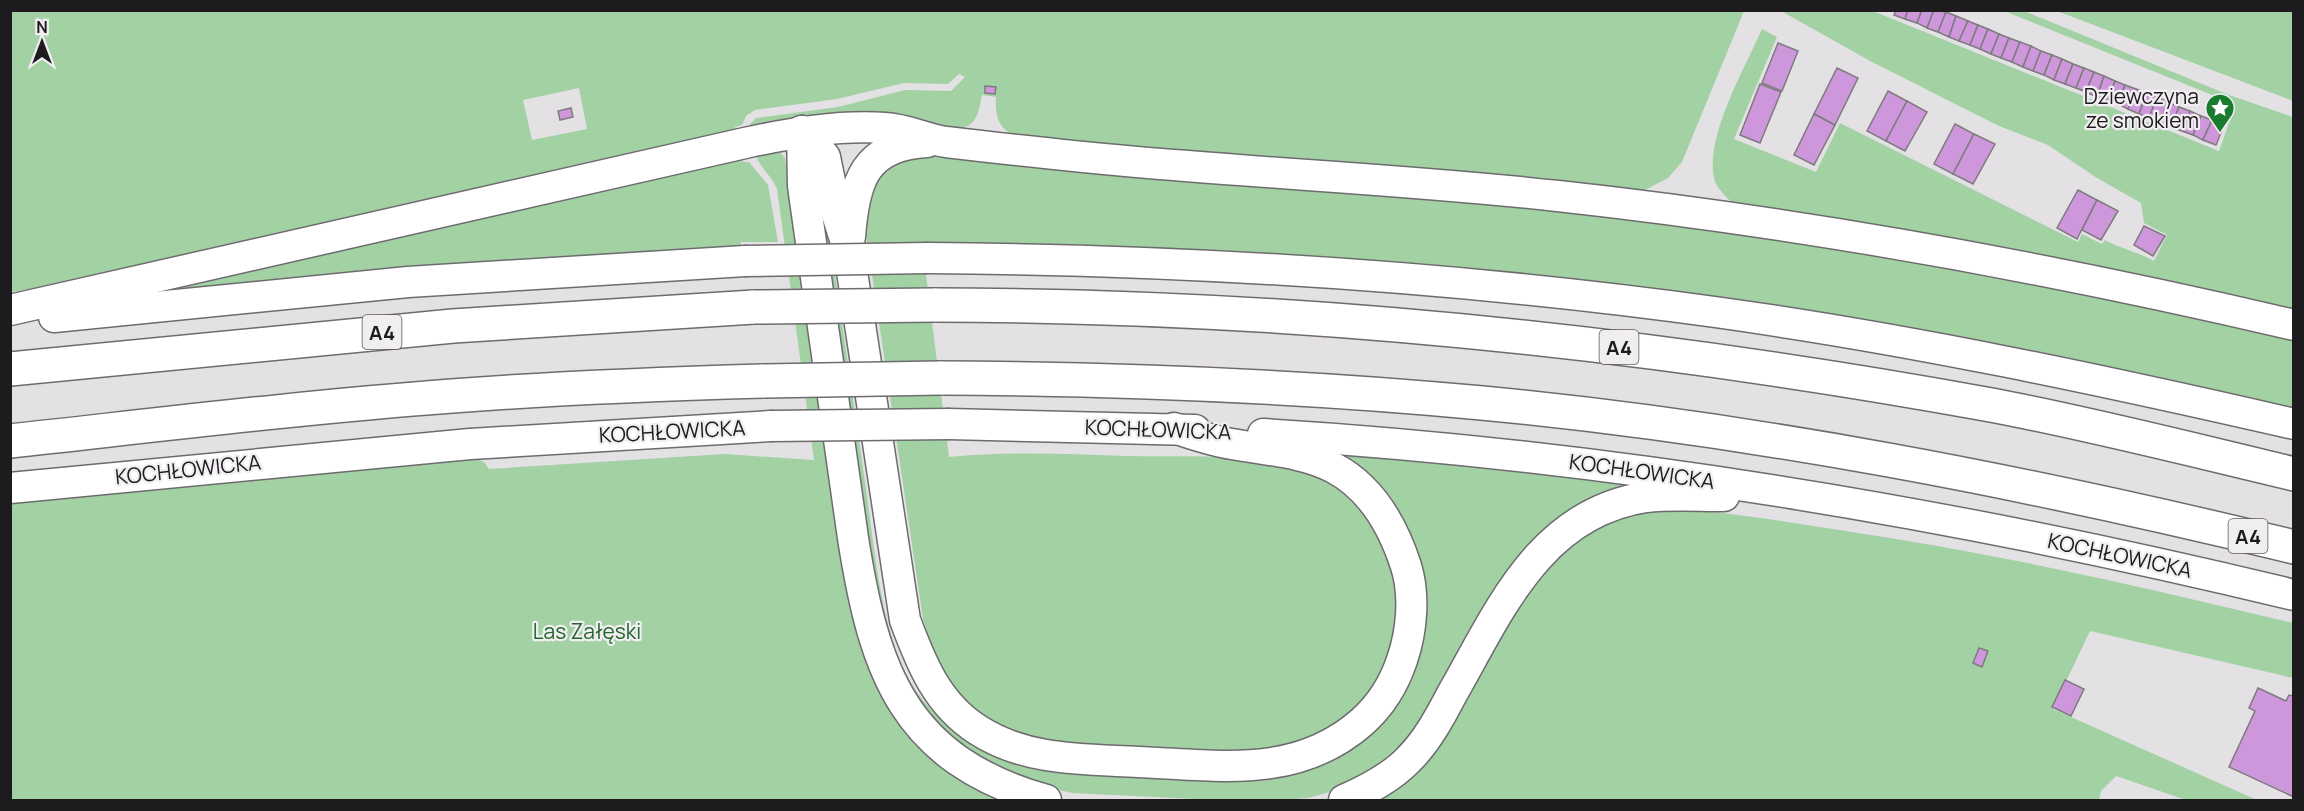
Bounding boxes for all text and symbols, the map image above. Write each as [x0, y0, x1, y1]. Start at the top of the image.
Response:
north arrow [12, 12, 72, 72]
text: N [36, 16, 48, 38]
place label: Dziewczyna ze smokiem [2084, 82, 2199, 134]
place icon: Dziewczyna ze smokiem [2204, 92, 2236, 134]
road number: A4 [362, 315, 401, 349]
road number: A4 [1600, 330, 1638, 364]
street label: KOCHŁOWICKA [1084, 412, 1232, 446]
street label: KOCHŁOWICKA [598, 413, 746, 449]
street label: KOCHŁOWICKA [114, 447, 262, 491]
street label: KOCHŁOWICKA [1567, 447, 1717, 495]
road number: A4 [2228, 519, 2268, 553]
street label: KOCHŁOWICKA [2045, 526, 2195, 584]
park label: Las Załęski [533, 617, 641, 645]

